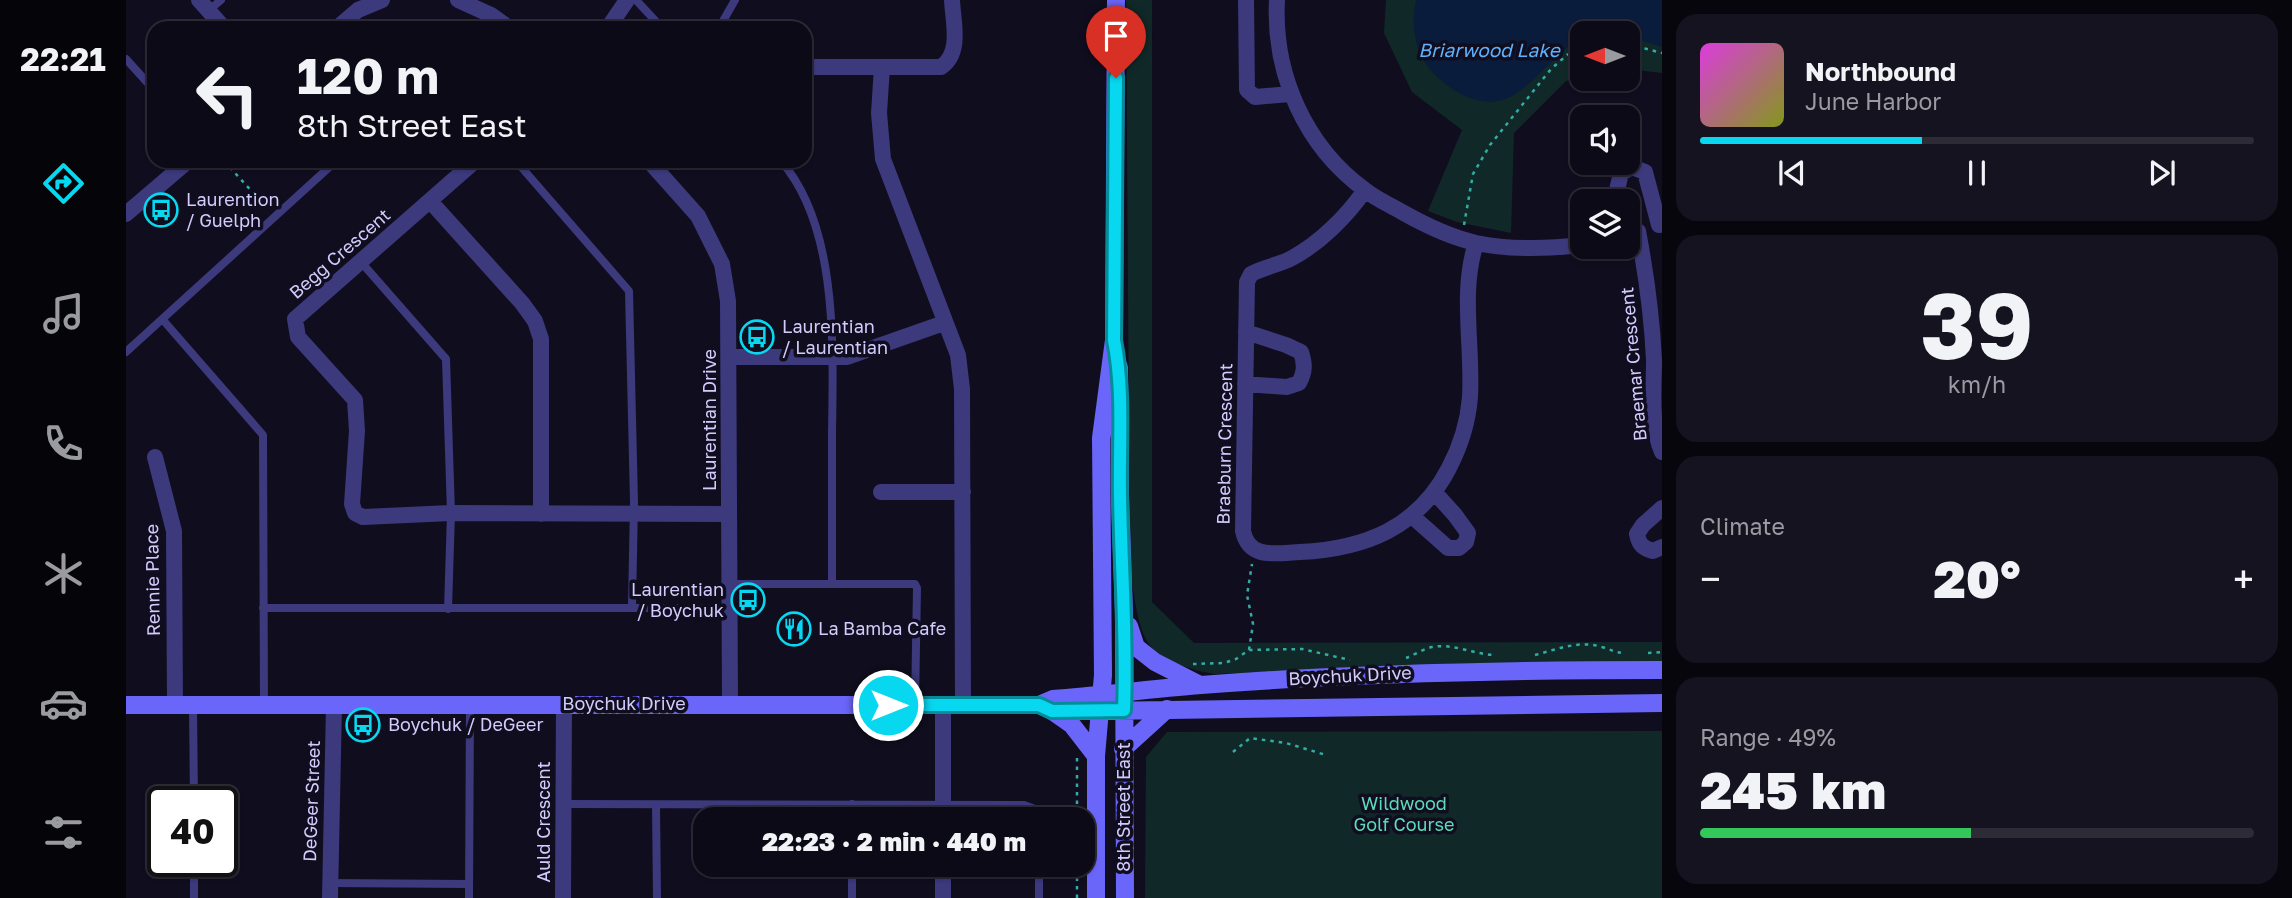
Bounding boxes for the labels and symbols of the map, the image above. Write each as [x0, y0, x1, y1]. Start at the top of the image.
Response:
pin [1086, 6, 1146, 78]
north arrow [1570, 21, 1640, 91]
water label: Briarwood Lake [1418, 38, 1562, 61]
place label: Laurention / Guelph [186, 188, 280, 231]
bus stop icon: Laurention / Guelph [142, 191, 180, 229]
street label: Begg Crescent [284, 203, 394, 303]
street label: Braemar Crescent [1615, 286, 1651, 442]
place label: Laurentian / Laurentian [782, 315, 888, 358]
bus stop icon: Laurentian / Laurentian [738, 318, 776, 356]
street label: Laurentian Drive [698, 349, 720, 491]
street label: Braeburn Crescent [1212, 363, 1236, 525]
street label: Rennie Place [140, 524, 164, 636]
place label: Laurentian / Boychuk [631, 578, 724, 621]
bus stop icon: Laurentian / Boychuk [729, 581, 767, 619]
restaurant icon: La Bamba Cafe [775, 610, 813, 648]
place label: La Bamba Cafe [818, 617, 946, 639]
street label: Boychuk Drive [1288, 661, 1412, 689]
position arrow [851, 668, 925, 742]
street label: Boychuk Drive [562, 692, 686, 714]
bus stop icon: Boychuk / DeGeer [344, 706, 382, 744]
place label: Boychuk / DeGeer [388, 713, 543, 735]
street label: DeGeer Street [298, 740, 324, 862]
street label: 8th Street East [1112, 742, 1134, 872]
street label: Auld Crescent [532, 761, 554, 883]
speed limit sign: 40 [147, 786, 238, 877]
park label: Wildwood Golf Course [1354, 792, 1454, 835]

